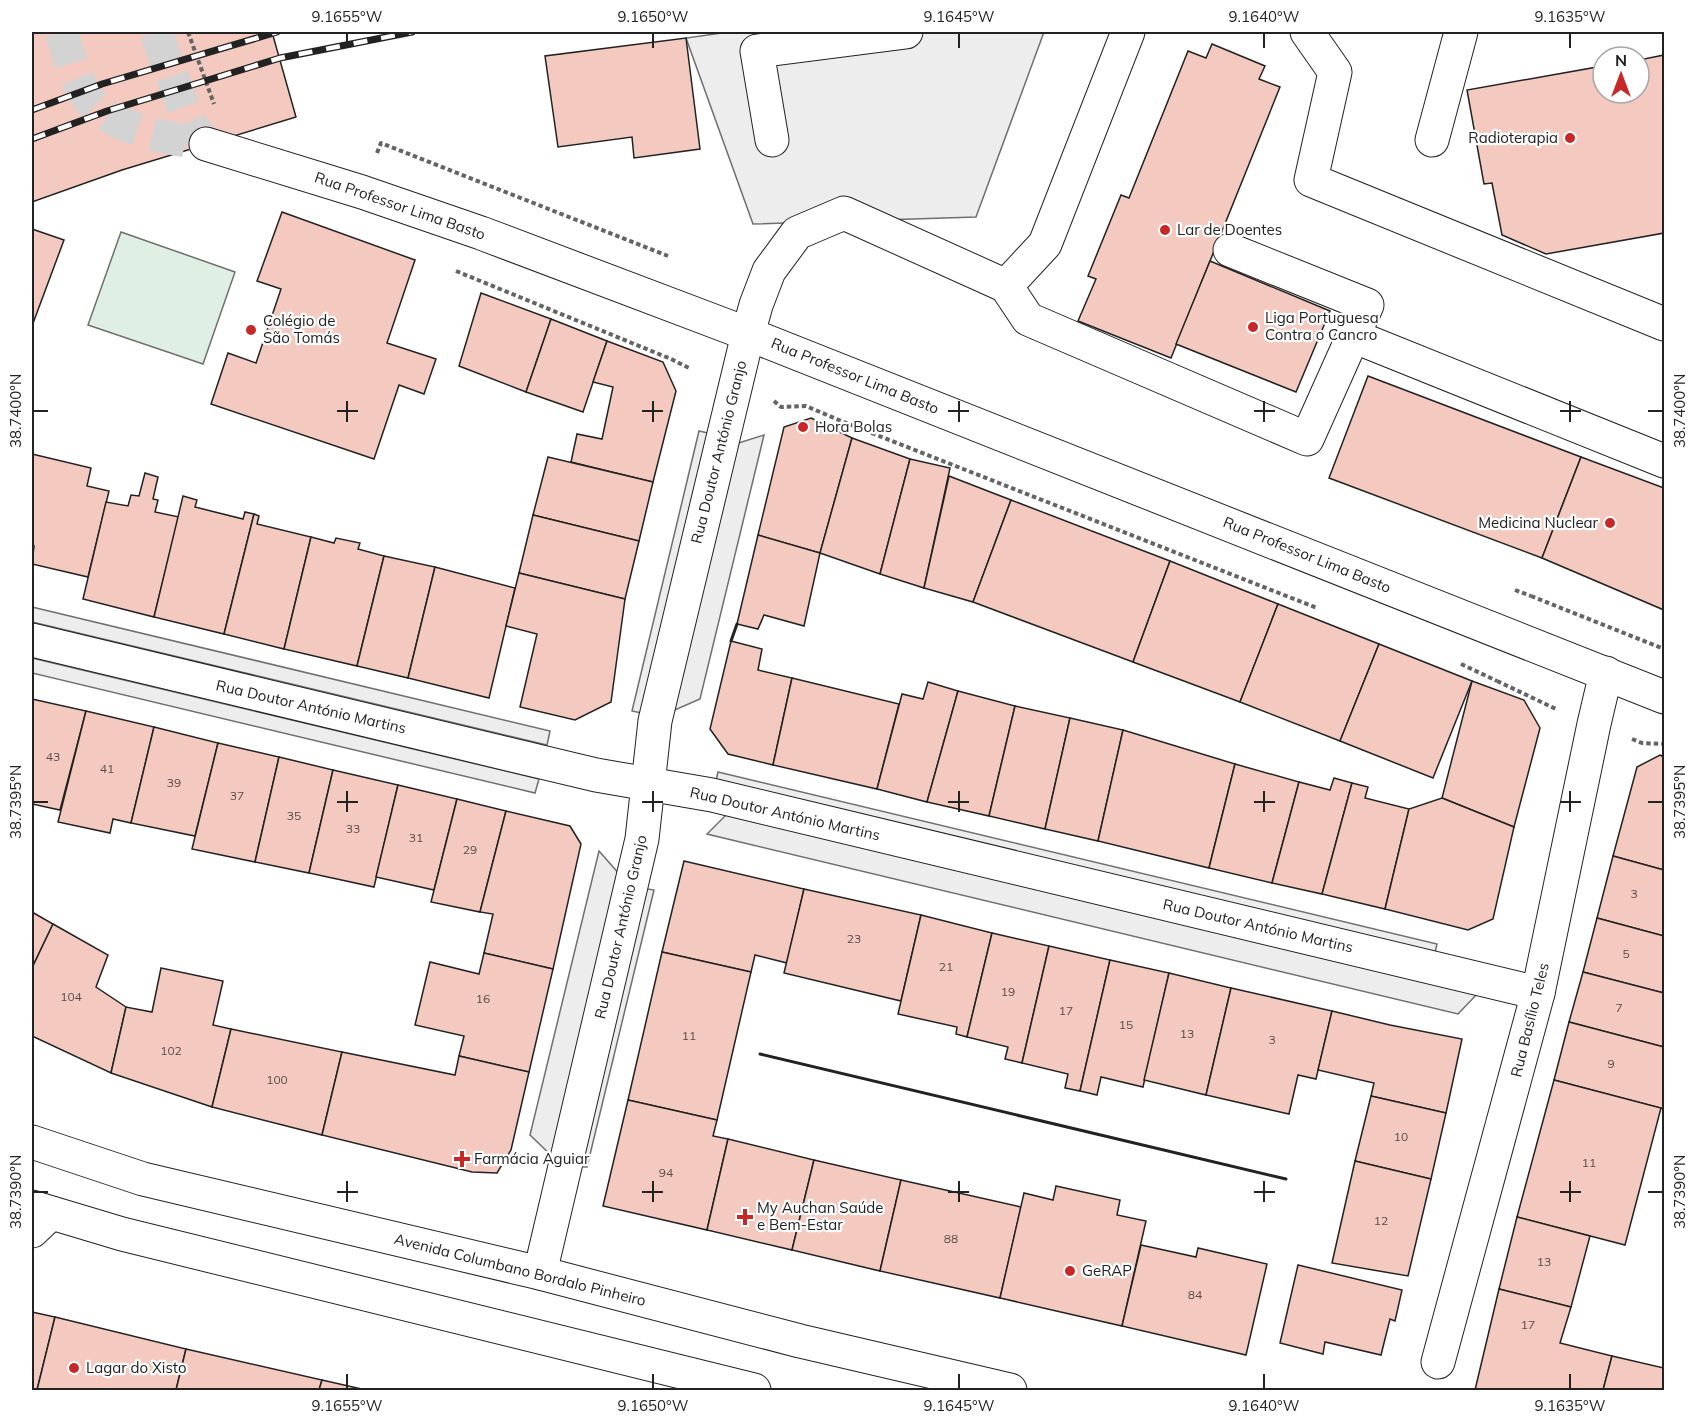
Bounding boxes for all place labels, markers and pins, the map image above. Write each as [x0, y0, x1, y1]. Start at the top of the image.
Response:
place label: Radioterapia [1468, 128, 1558, 147]
marker: Radioterapia [1563, 131, 1577, 145]
place label: Lar de Doentes [1177, 220, 1282, 239]
marker: Lar de Doentes [1158, 223, 1172, 237]
place label: Liga Portuguesa Contra o Cancro [1265, 308, 1379, 344]
place label: Colégio de São Tomás [263, 311, 340, 347]
marker: Liga Portuguesa Contra o Cancro [1246, 320, 1260, 334]
marker: Colégio de São Tomás [244, 323, 258, 337]
place label: Hora Bolas [815, 417, 892, 436]
marker: Hora Bolas [796, 420, 810, 434]
place label: Medicina Nuclear [1478, 513, 1599, 532]
marker: Medicina Nuclear [1603, 516, 1617, 530]
place label: Farmácia Aguiar [474, 1149, 590, 1168]
marker: Farmácia Aguiar [455, 1152, 469, 1166]
place label: My Auchan Saúde e Bem-Estar [757, 1198, 884, 1234]
marker: My Auchan Saúde e Bem-Estar [738, 1210, 752, 1224]
place label: GeRAP [1082, 1261, 1132, 1280]
marker: GeRAP [1063, 1264, 1077, 1278]
place label: Lagar do Xisto [86, 1358, 187, 1377]
marker: Lagar do Xisto [67, 1361, 81, 1375]

